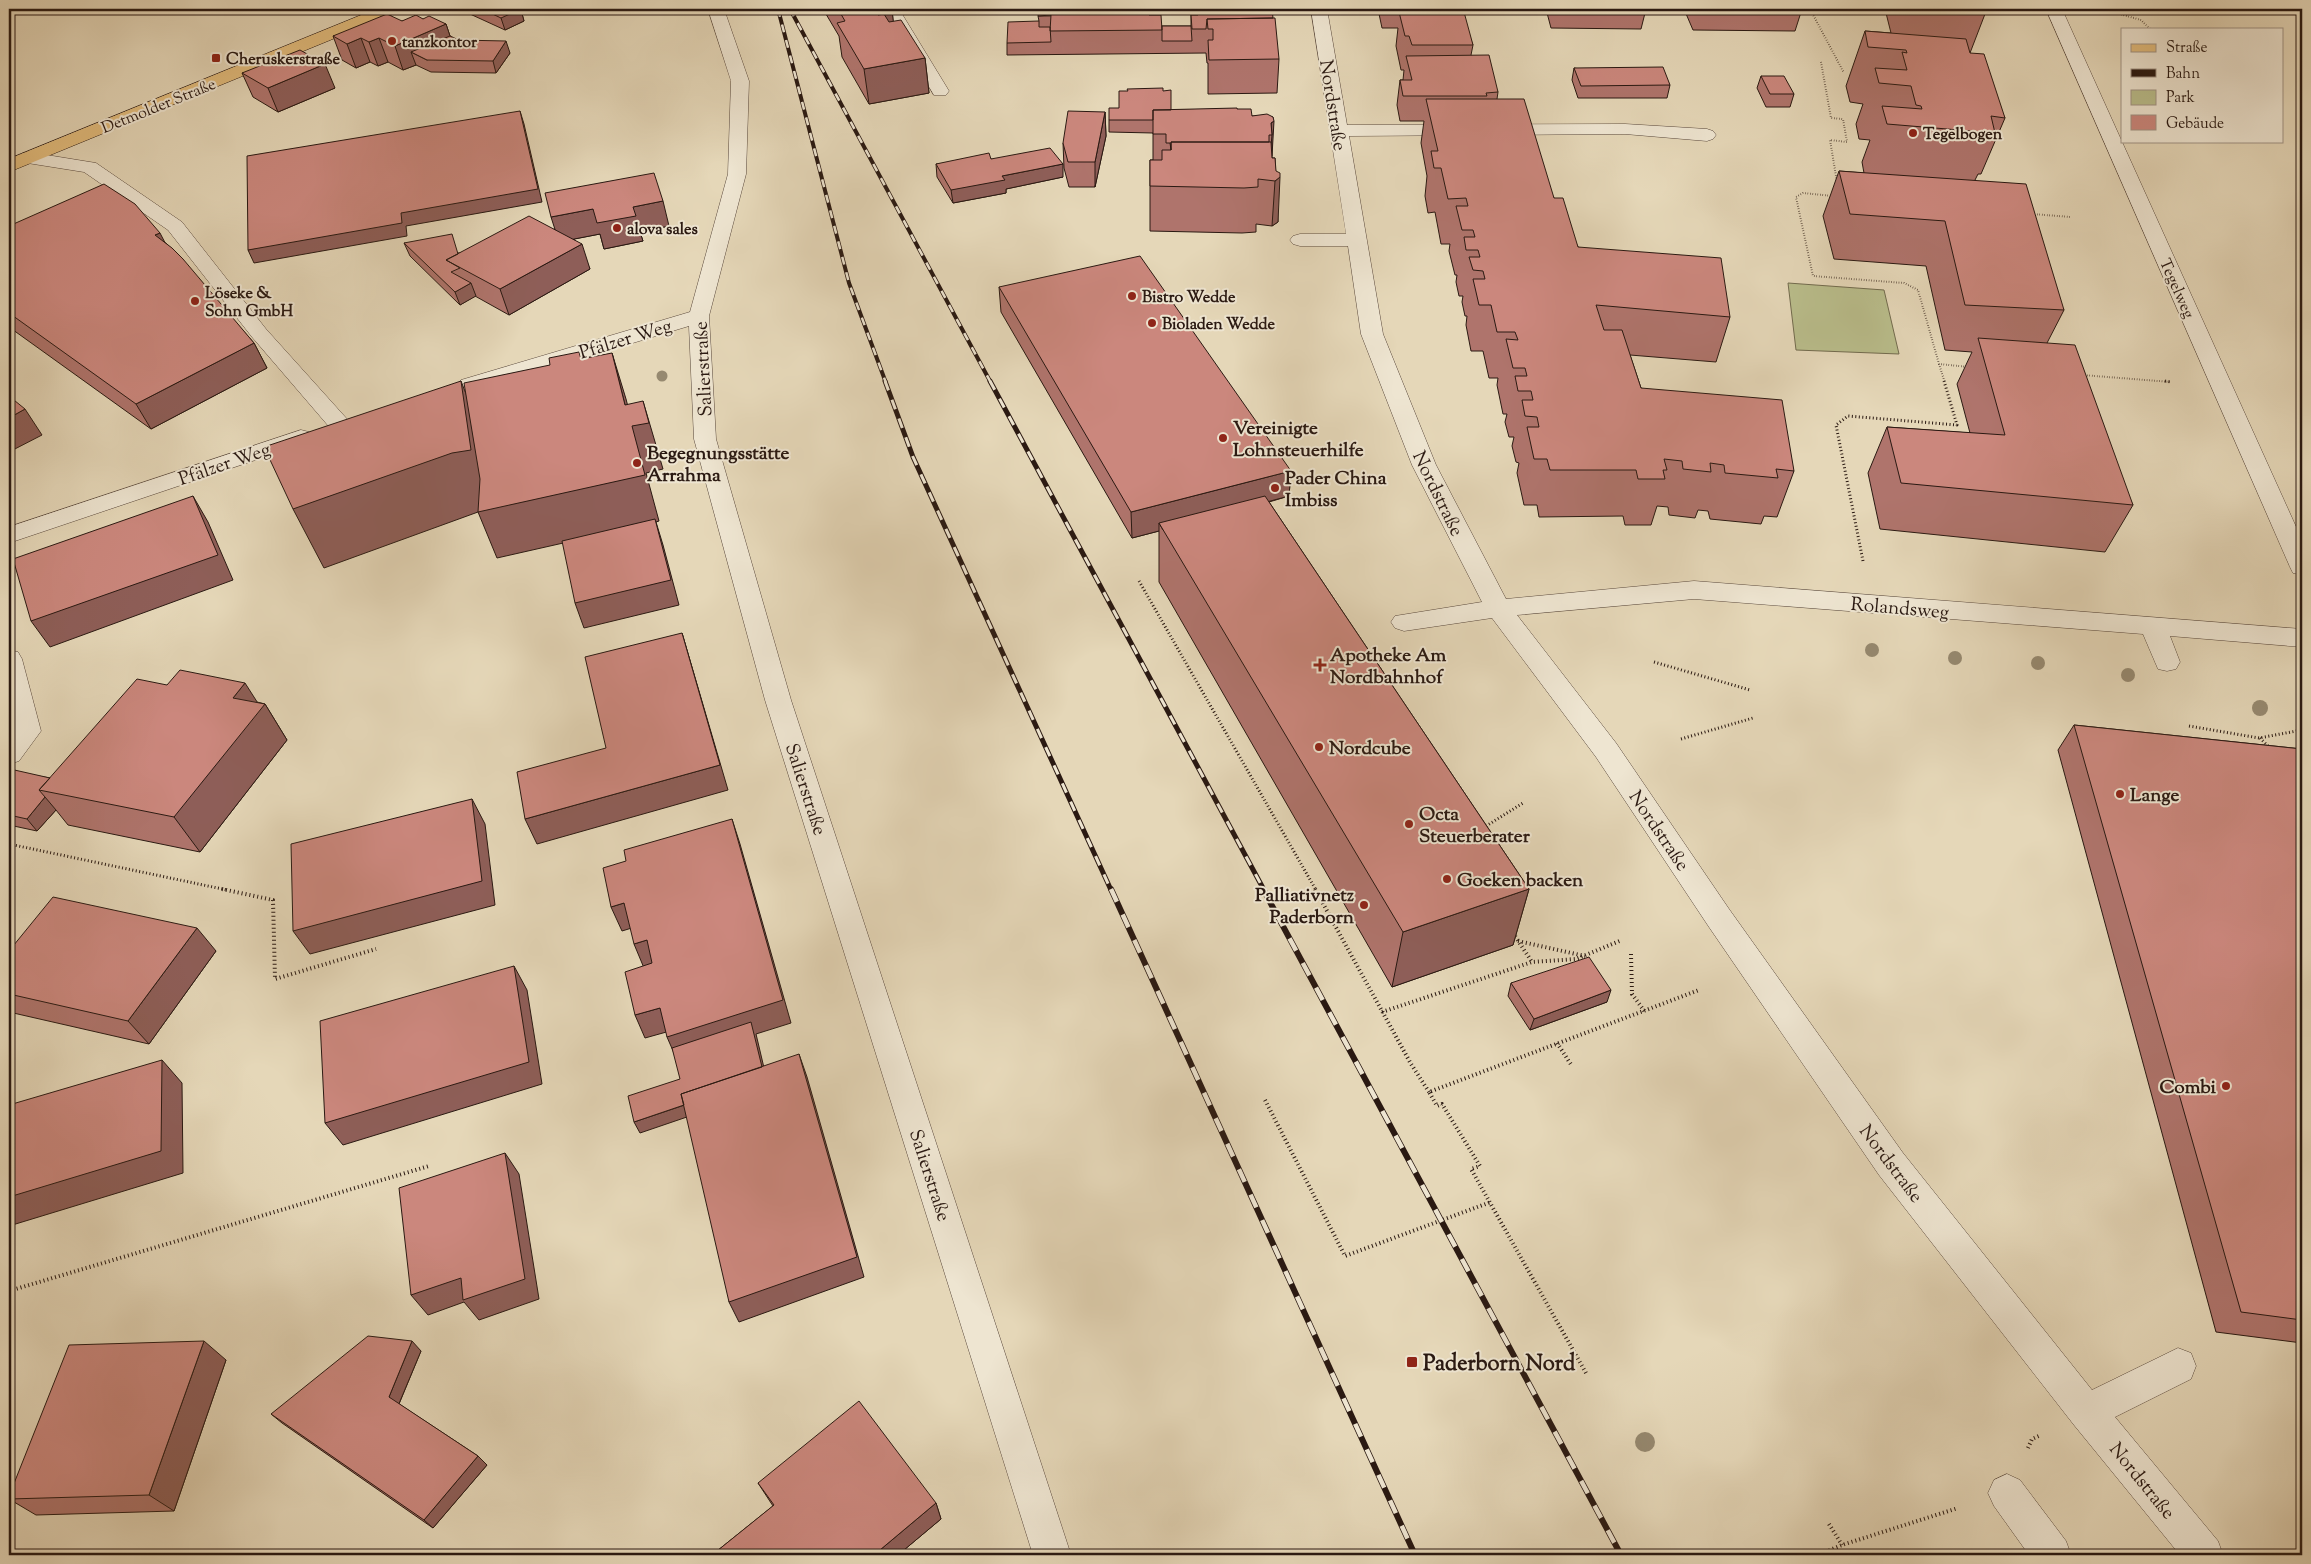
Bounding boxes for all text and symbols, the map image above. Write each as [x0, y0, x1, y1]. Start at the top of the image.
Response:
legend [2121, 28, 2284, 142]
place label: tanzkontor [402, 32, 478, 55]
marker: tanzkontor [386, 35, 398, 47]
text: Straße [2166, 38, 2208, 59]
place label: Cheruskerstraße [226, 49, 341, 72]
marker: Cheruskerstraße [210, 52, 222, 64]
street label: Nordstraße [1311, 58, 1352, 153]
text: Bahn [2166, 64, 2200, 85]
street label: Detmolder Straße [98, 74, 220, 141]
text: Park [2166, 88, 2195, 109]
text: Gebäude [2166, 114, 2224, 135]
place label: Tegelbogen [1923, 124, 2003, 147]
marker: Tegelbogen [1907, 127, 1919, 139]
place label: alova sales [627, 219, 698, 242]
marker: alova sales [611, 222, 623, 234]
street label: Tegelweg [2152, 255, 2199, 323]
place label: Löseke & Sohn GmbH [205, 283, 293, 324]
place label: Bistro Wedde [1142, 287, 1236, 310]
marker: Bistro Wedde [1126, 290, 1138, 302]
marker: Löseke & Sohn GmbH [189, 295, 201, 307]
street label: Pfälzer Weg [576, 313, 675, 367]
place label: Bioladen Wedde [1162, 314, 1275, 337]
marker: Bioladen Wedde [1146, 317, 1158, 329]
street label: Salierstraße [689, 320, 720, 417]
place label: Vereinigte Lohnsteuerhilfe [1233, 416, 1364, 465]
marker: Vereinigte Lohnsteuerhilfe [1217, 432, 1229, 444]
street label: Pfälzer Weg [175, 437, 274, 494]
place label: Begegnungsstätte Arrahma [647, 441, 789, 490]
street label: Nordstraße [1404, 447, 1469, 541]
marker: Begegnungsstätte Arrahma [631, 457, 643, 469]
place label: Pader China Imbiss [1285, 466, 1387, 515]
marker: Pader China Imbiss [1269, 482, 1281, 494]
street label: Rolandsweg [1850, 592, 1950, 627]
place label: Apotheke Am Nordbahnhof [1330, 643, 1447, 692]
marker: Apotheke Am Nordbahnhof [1314, 659, 1326, 671]
place label: Nordcube [1329, 736, 1411, 763]
street label: Salierstraße [777, 740, 832, 839]
marker: Nordcube [1313, 741, 1325, 753]
place label: Lange [2130, 783, 2179, 810]
street label: Nordstraße [1621, 786, 1695, 877]
marker: Lange [2114, 788, 2126, 800]
place label: Octa Steuerberater [1419, 802, 1531, 851]
marker: Octa Steuerberater [1403, 818, 1415, 830]
place label: Goeken backen [1457, 868, 1584, 895]
marker: Goeken backen [1441, 873, 1453, 885]
place label: Palliativnetz Paderborn [1255, 883, 1355, 932]
marker: Palliativnetz Paderborn [1358, 899, 1370, 911]
place label: Combi [2160, 1075, 2217, 1102]
marker: Combi [2220, 1080, 2232, 1092]
street label: Nordstraße [1852, 1120, 1929, 1209]
street label: Salierstraße [901, 1126, 956, 1225]
place label: Paderborn Nord [1423, 1349, 1576, 1381]
marker: Paderborn Nord [1405, 1355, 1419, 1369]
street label: Nordstraße [2102, 1437, 2181, 1526]

